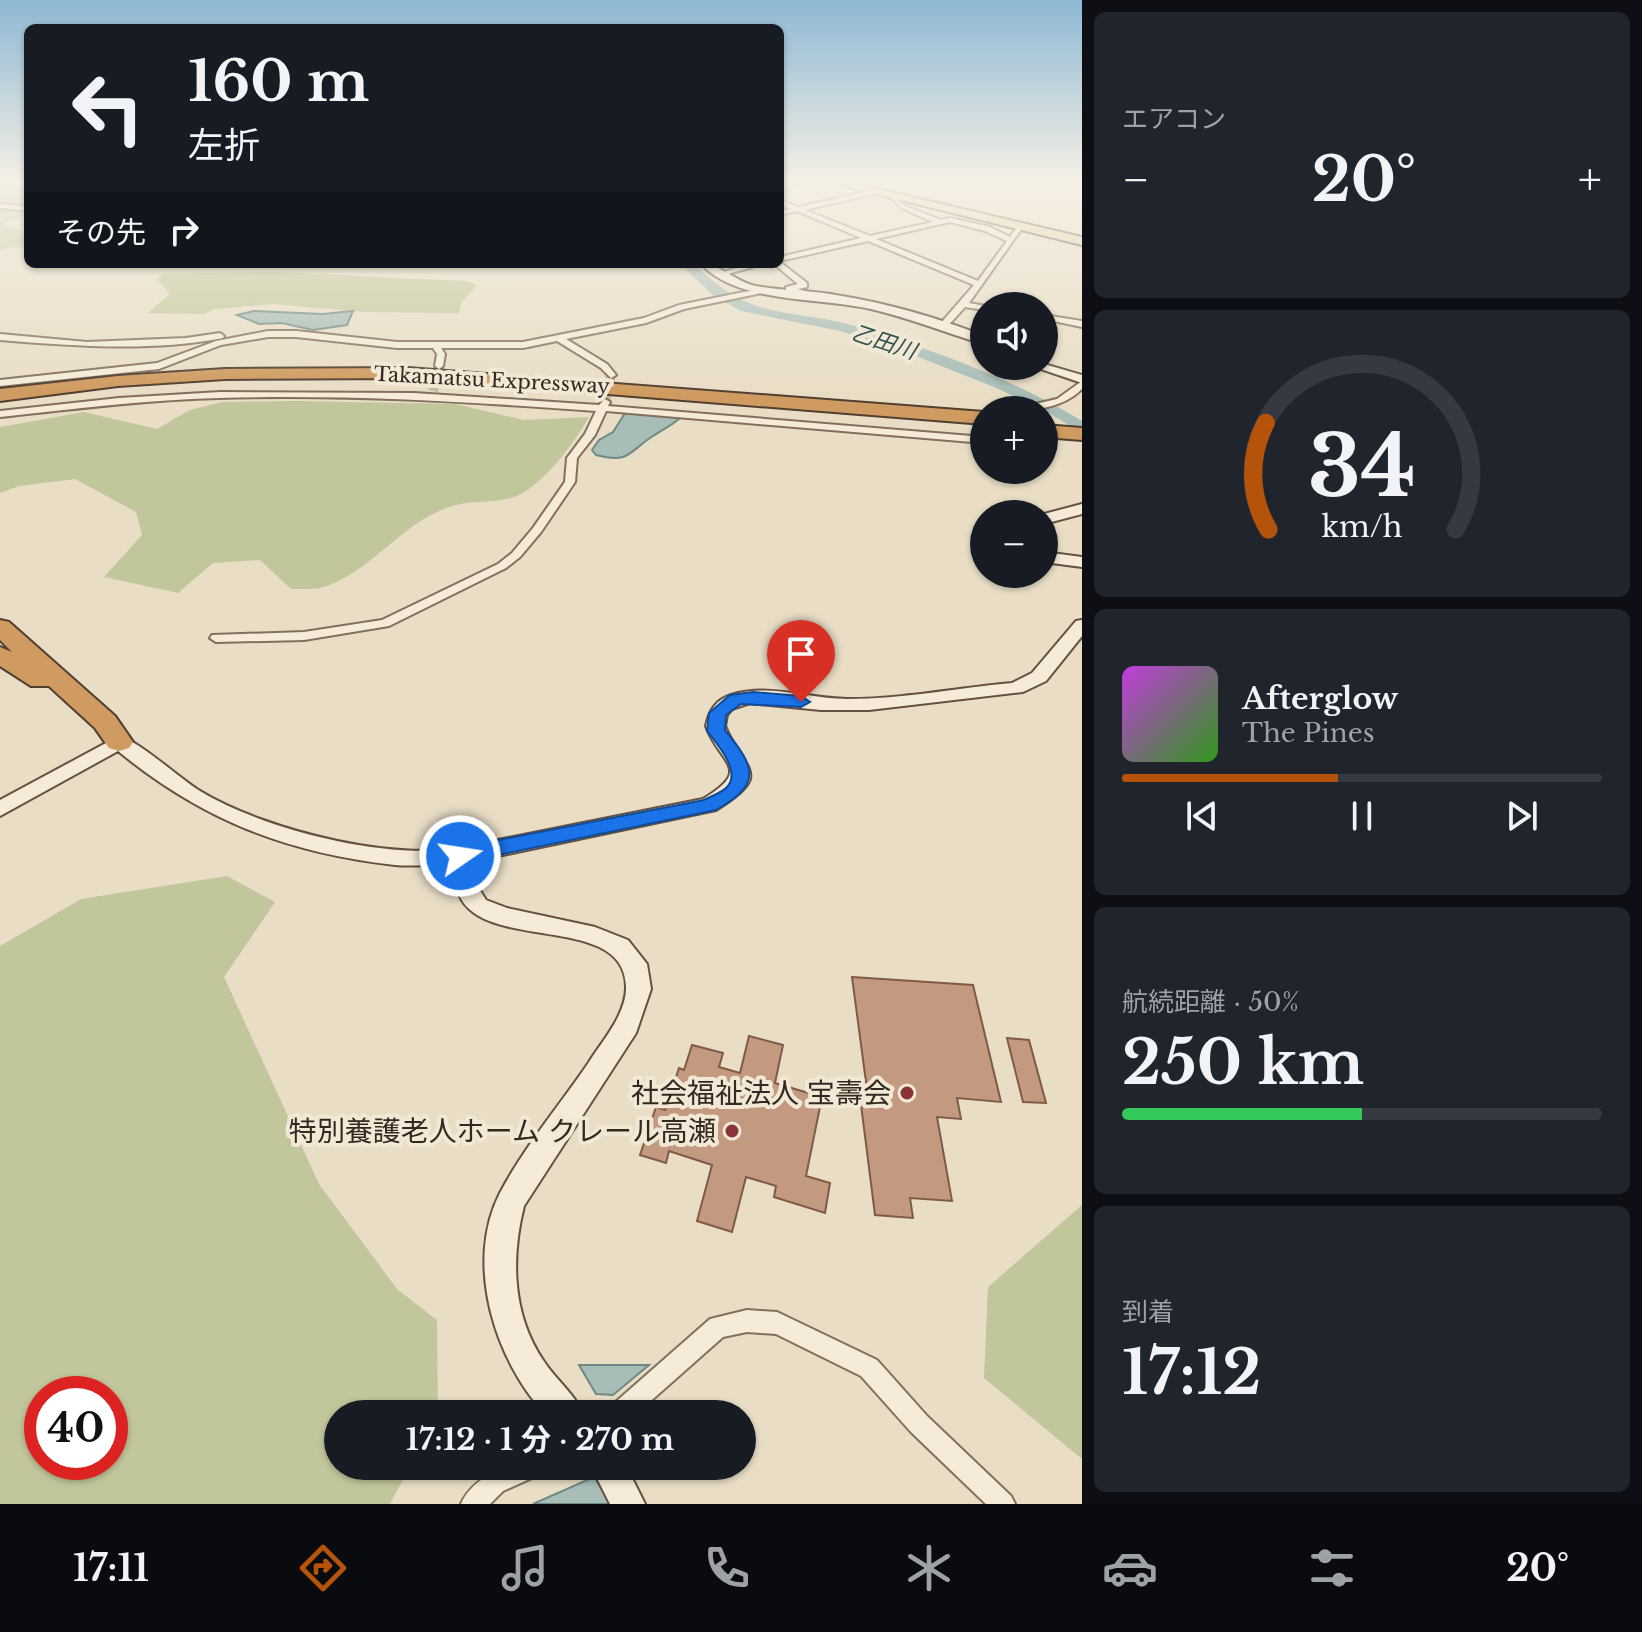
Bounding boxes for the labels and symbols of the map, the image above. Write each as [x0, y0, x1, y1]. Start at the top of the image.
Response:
water label: 乙田川 [848, 319, 921, 366]
street label: Takamatsu Expressway [373, 362, 611, 398]
pin [767, 620, 835, 702]
position arrow [418, 814, 502, 898]
place label: 社会福祉法人 宝壽会 [631, 1076, 891, 1111]
marker: 社会福祉法人 宝壽会 [898, 1084, 916, 1102]
place label: 特別養護老人ホーム クレール高瀬 [289, 1114, 716, 1149]
marker: 特別養護老人ホーム クレール高瀬 [723, 1122, 741, 1140]
speed limit sign: 40 [24, 1376, 128, 1480]

